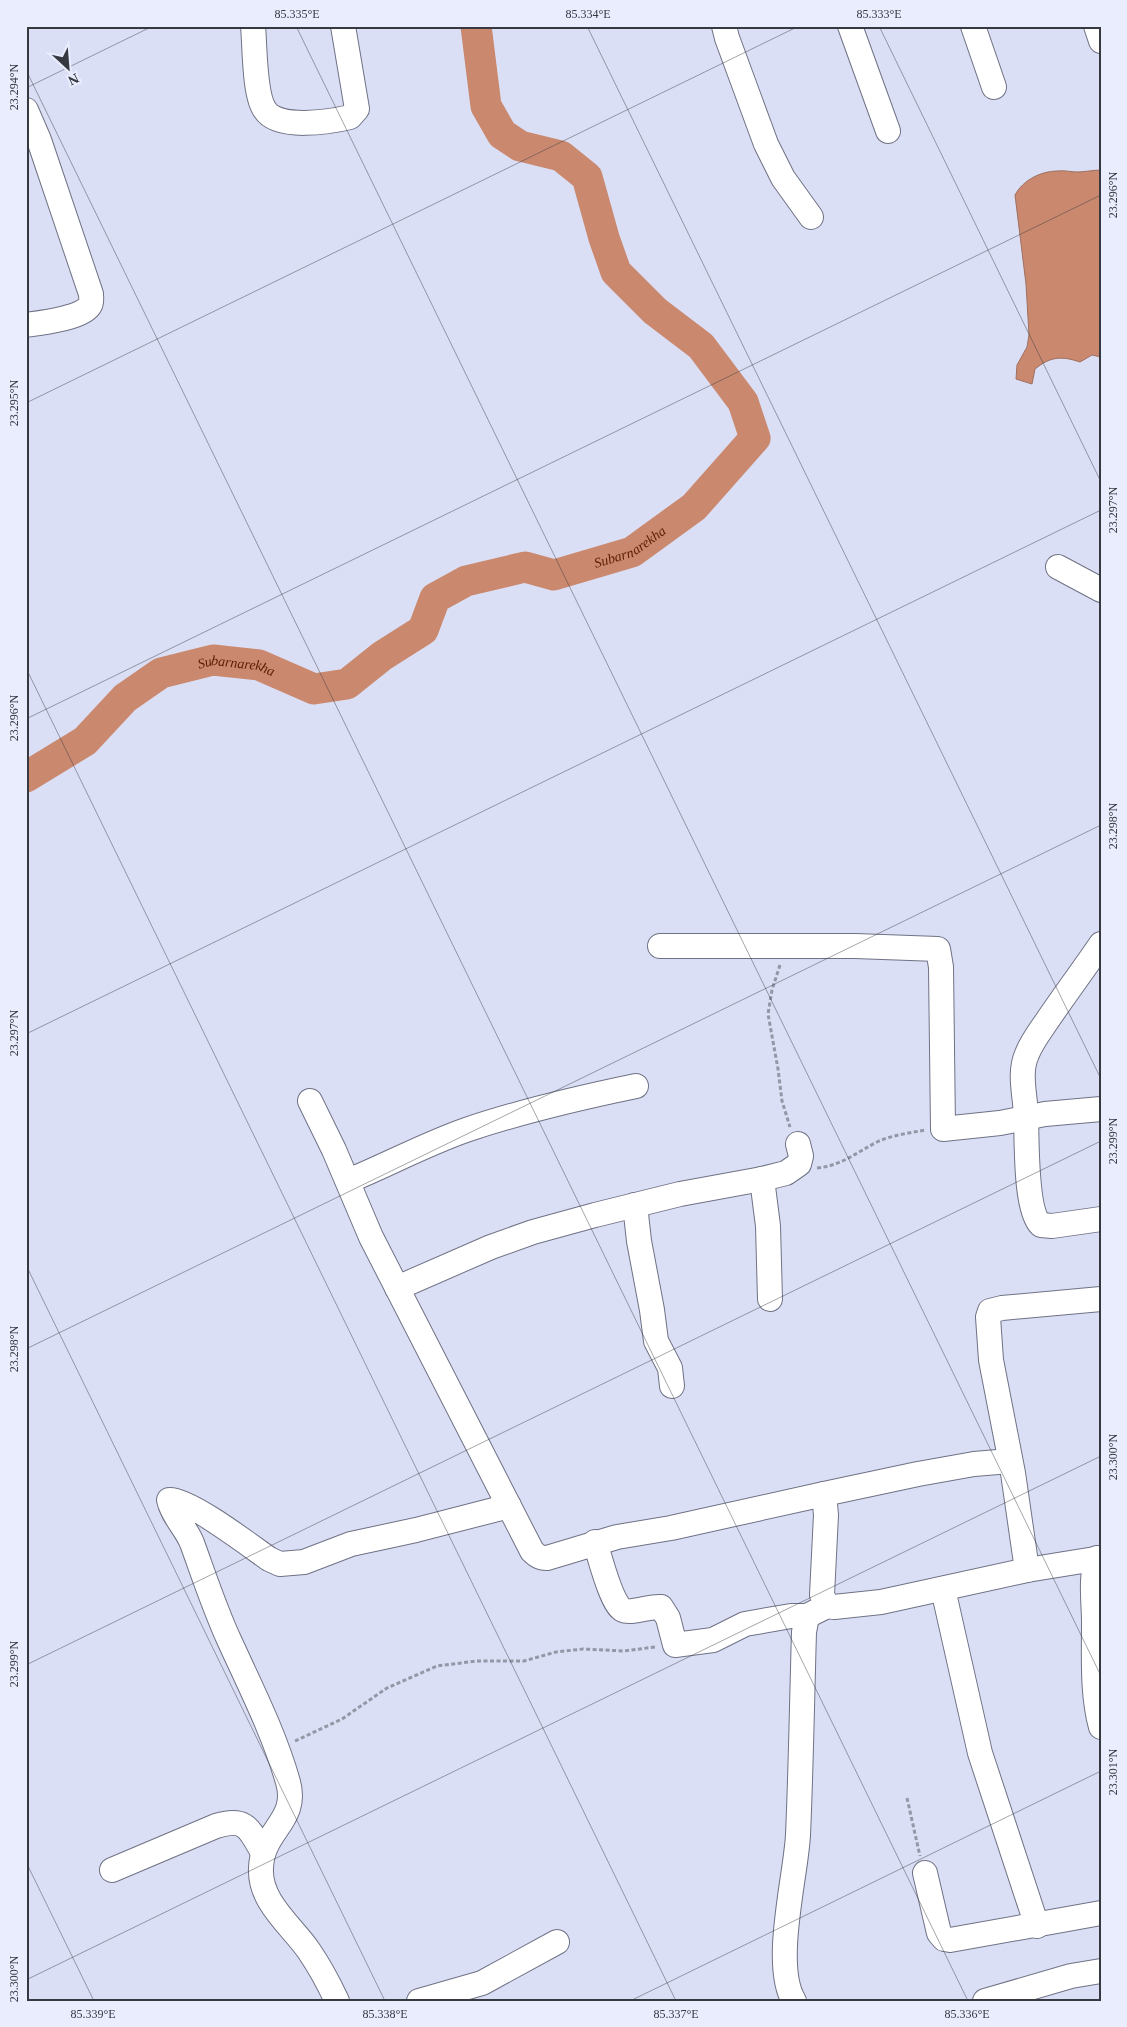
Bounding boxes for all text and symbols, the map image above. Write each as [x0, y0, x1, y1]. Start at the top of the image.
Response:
text: 85.335°E [274, 7, 320, 21]
text: 85.334°E [565, 7, 611, 21]
text: 85.333°E [856, 7, 902, 21]
north arrow [42, 42, 92, 92]
text: 23.294°N [7, 63, 21, 110]
text: N [66, 70, 81, 88]
text: 23.296°N [1106, 171, 1120, 218]
text: 23.295°N [7, 379, 21, 426]
text: 23.297°N [1106, 486, 1120, 533]
water label: Subarnarekha [592, 523, 669, 571]
water label: Subarnarekha [196, 653, 277, 679]
text: 23.296°N [7, 694, 21, 741]
text: 23.298°N [1106, 802, 1120, 849]
text: 23.297°N [7, 1009, 21, 1056]
text: 23.299°N [1106, 1117, 1120, 1164]
text: 23.298°N [7, 1325, 21, 1372]
text: 23.300°N [1106, 1433, 1120, 1480]
text: 23.299°N [7, 1640, 21, 1687]
text: 23.301°N [1106, 1748, 1120, 1795]
text: 23.300°N [7, 1955, 21, 2002]
text: 85.339°E [70, 2007, 116, 2021]
text: 85.338°E [362, 2007, 408, 2021]
text: 85.337°E [653, 2007, 699, 2021]
text: 85.336°E [944, 2007, 990, 2021]

